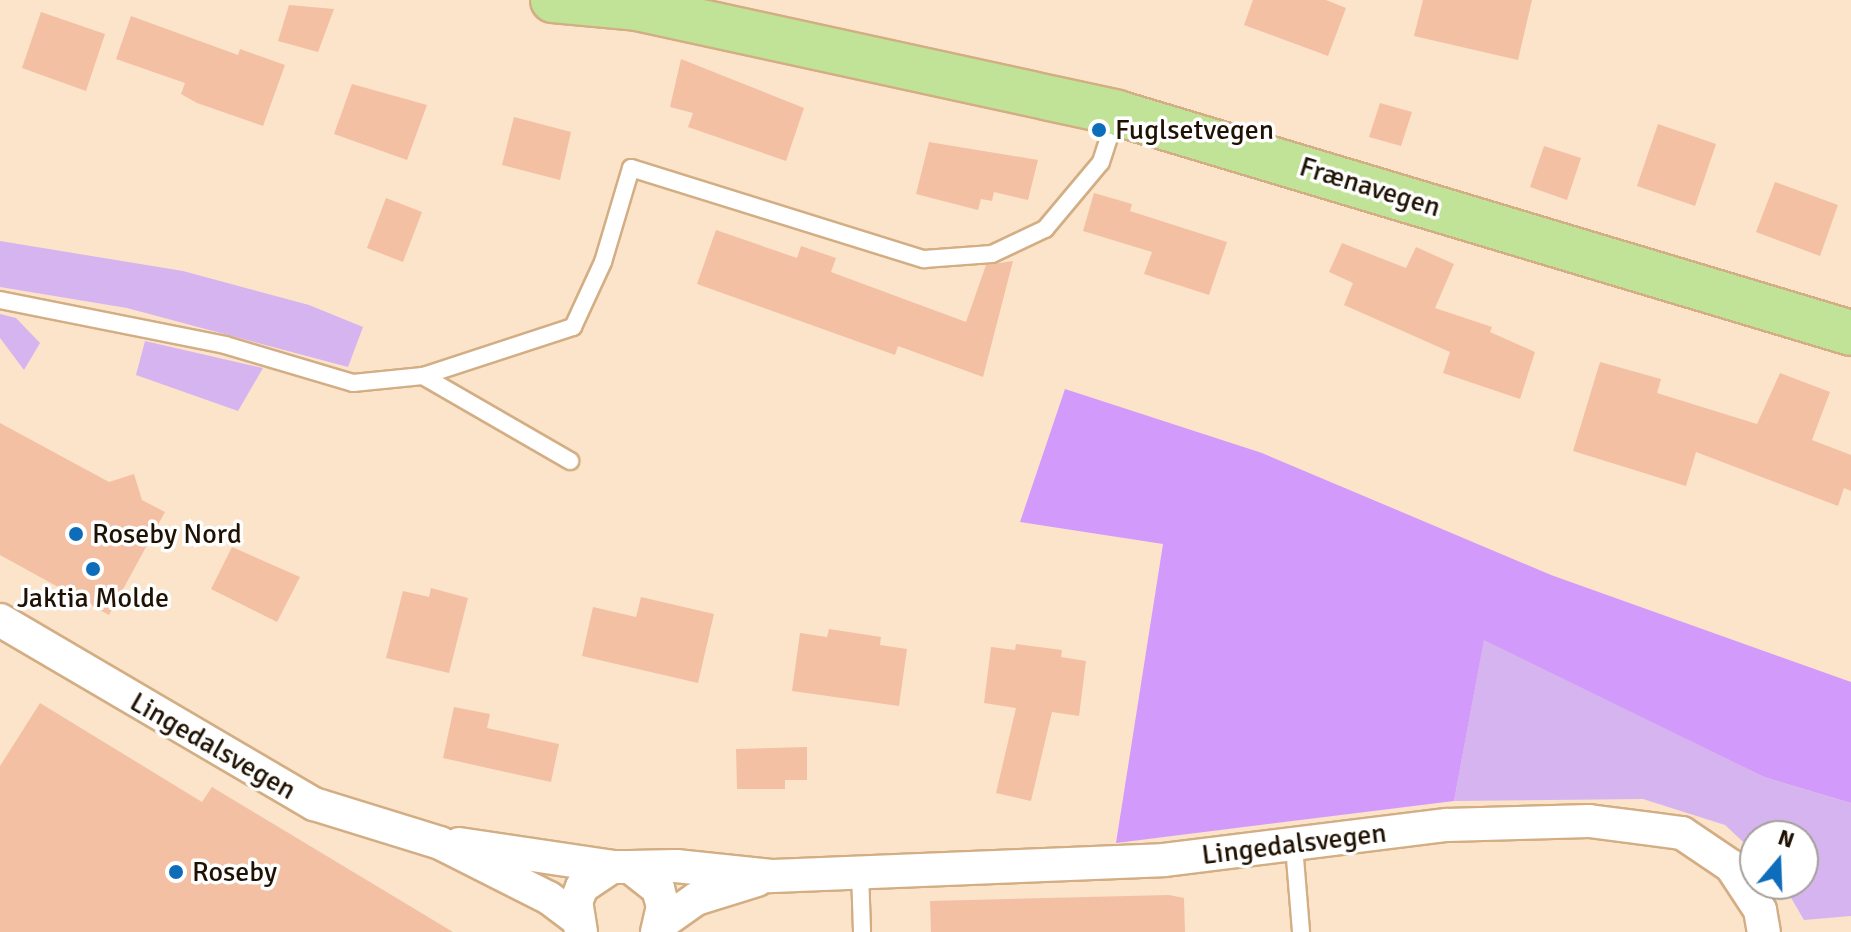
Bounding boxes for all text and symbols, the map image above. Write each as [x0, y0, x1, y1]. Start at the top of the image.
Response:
place label: Fuglsetvegen [1115, 113, 1274, 147]
marker: Fuglsetvegen [1090, 121, 1108, 139]
street label: Frænavegen [1296, 150, 1444, 224]
place label: Roseby Nord [92, 517, 242, 551]
marker: Roseby Nord [67, 525, 85, 543]
marker: Jaktia Molde [84, 560, 102, 578]
place label: Jaktia Molde [17, 581, 169, 615]
street label: Lingedalsvegen [124, 685, 302, 807]
street label: Lingedalsvegen [1200, 816, 1388, 872]
north arrow [1739, 820, 1819, 900]
text: N [1775, 823, 1798, 854]
place label: Roseby [192, 855, 277, 889]
marker: Roseby [167, 863, 185, 881]

